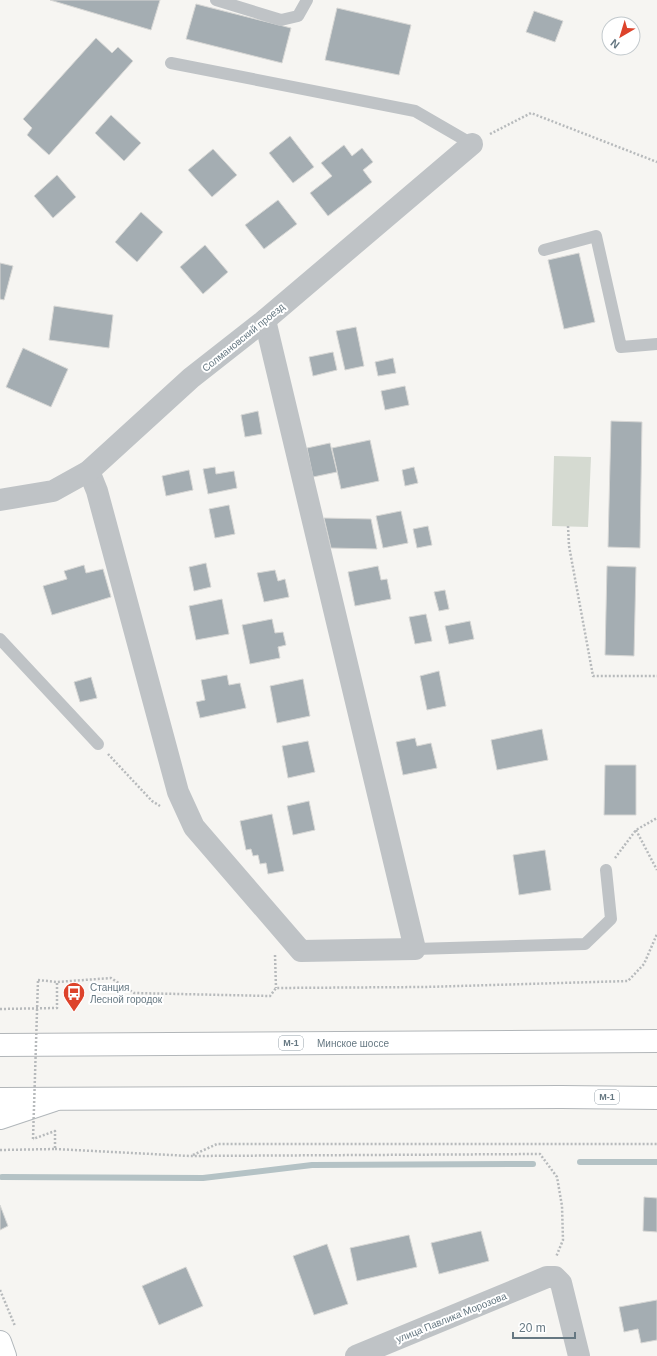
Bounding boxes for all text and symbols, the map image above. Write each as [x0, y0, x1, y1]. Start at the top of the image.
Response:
north arrow [601, 16, 641, 56]
text: N [608, 37, 622, 51]
street label: Солмановский проезд [200, 301, 287, 374]
bus stop icon: Станция Лесной городок [61, 980, 87, 1013]
place label: Станция Лесной городок [90, 982, 163, 1005]
road number: М-1 [279, 1036, 303, 1050]
street label: Минское шоссе [317, 1038, 389, 1049]
road number: М-1 [595, 1090, 619, 1104]
street label: улица Павлика Морозова [394, 1290, 508, 1345]
scale bar [513, 1314, 575, 1340]
text: 20 m [519, 1321, 546, 1335]

